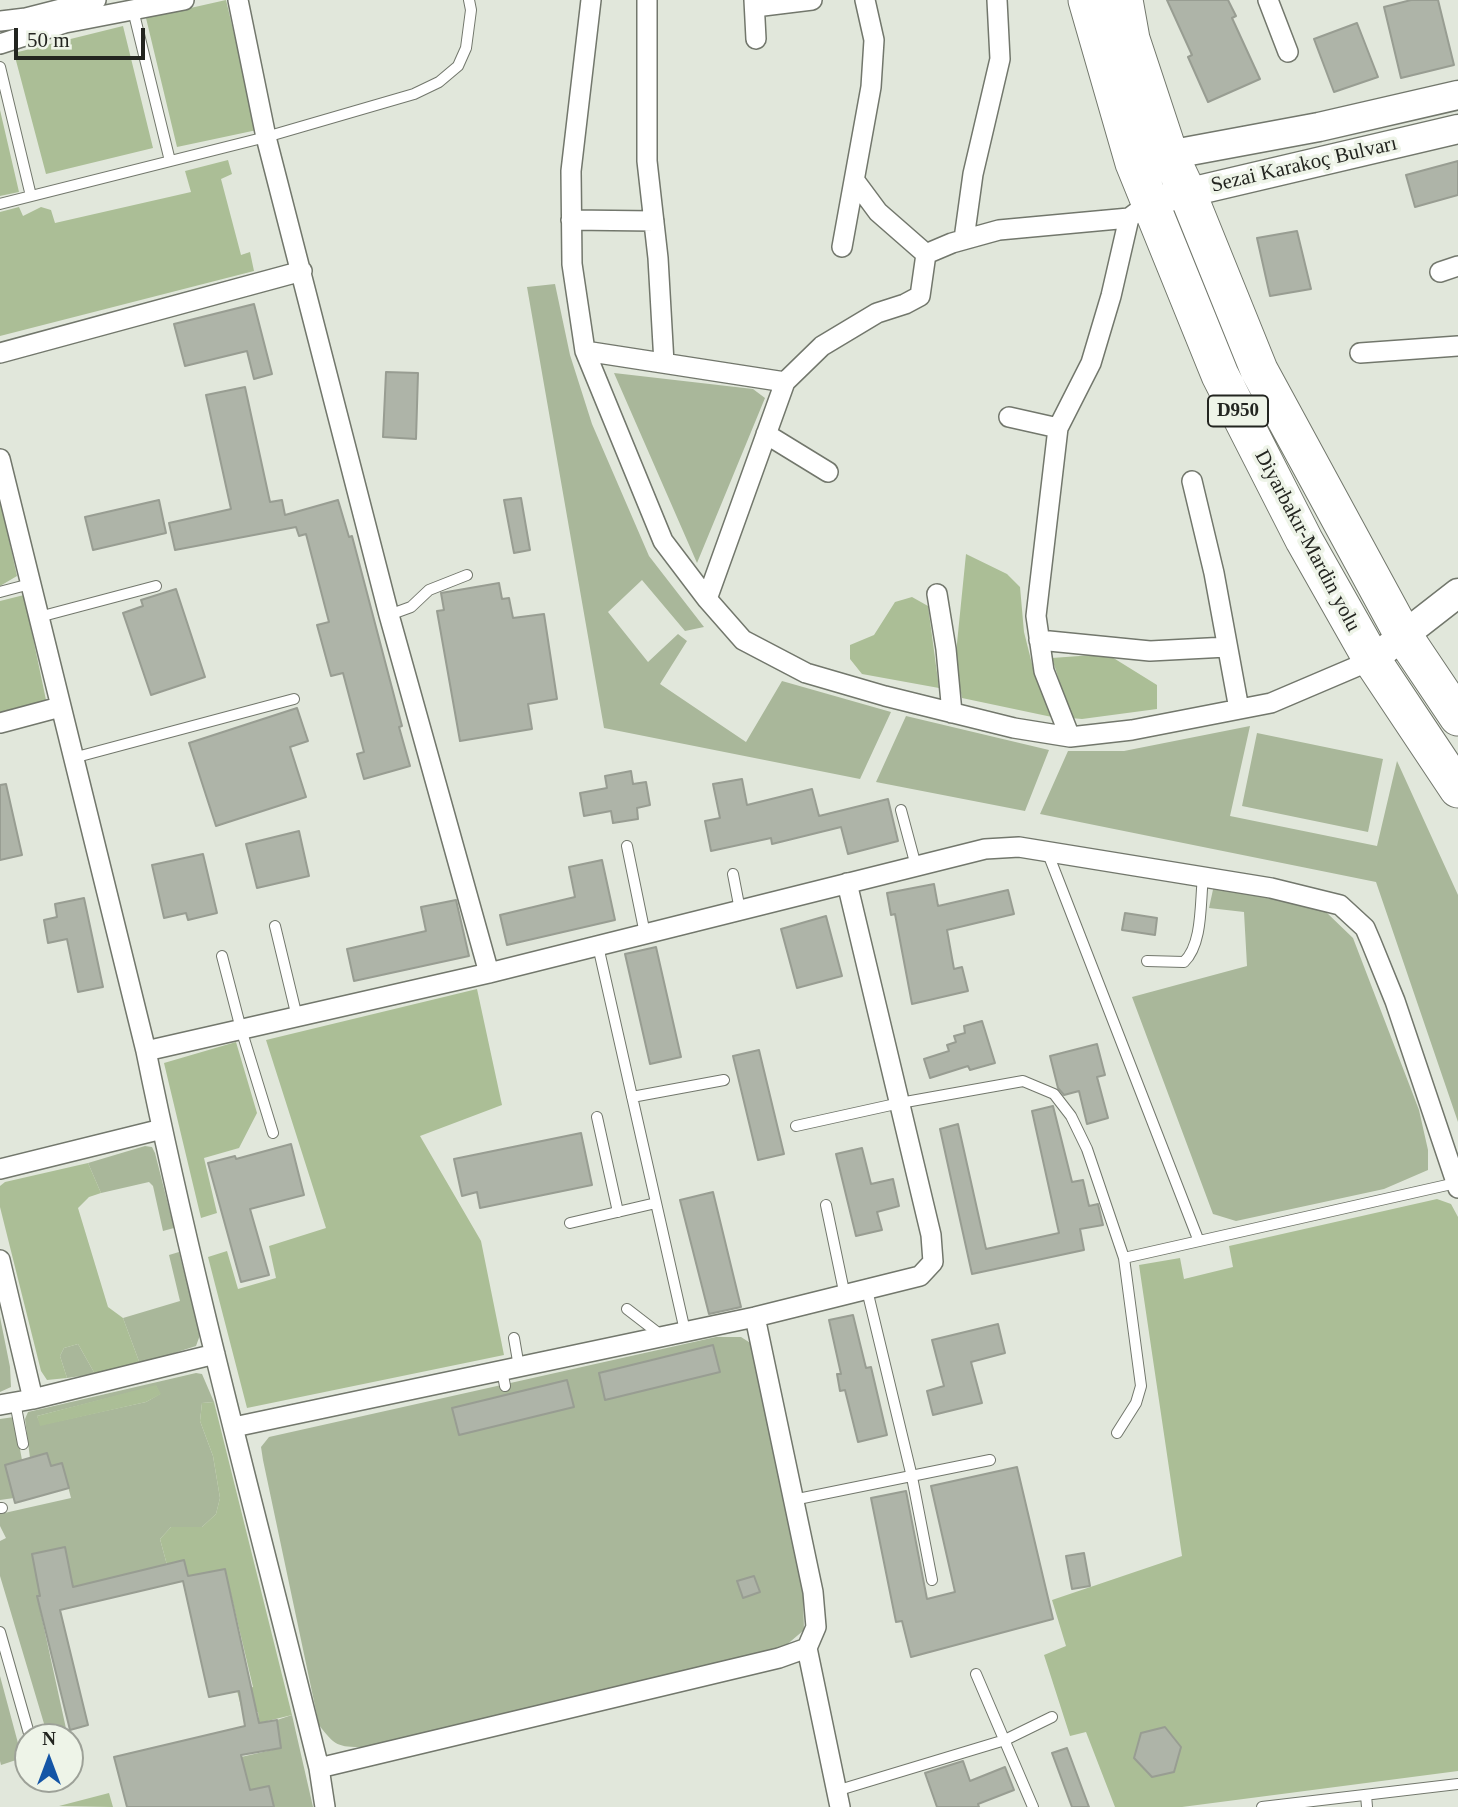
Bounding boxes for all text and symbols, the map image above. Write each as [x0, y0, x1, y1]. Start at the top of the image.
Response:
scale bar [18, 14, 149, 58]
text: 50 m [27, 28, 70, 52]
street label: Sezai Karakoç Bulvarı [1209, 131, 1399, 199]
road number: D950 [1208, 396, 1268, 426]
street label: Diyarbakır-Mardin yolu [1248, 446, 1366, 636]
north arrow [14, 1723, 84, 1793]
text: N [42, 1728, 56, 1749]

